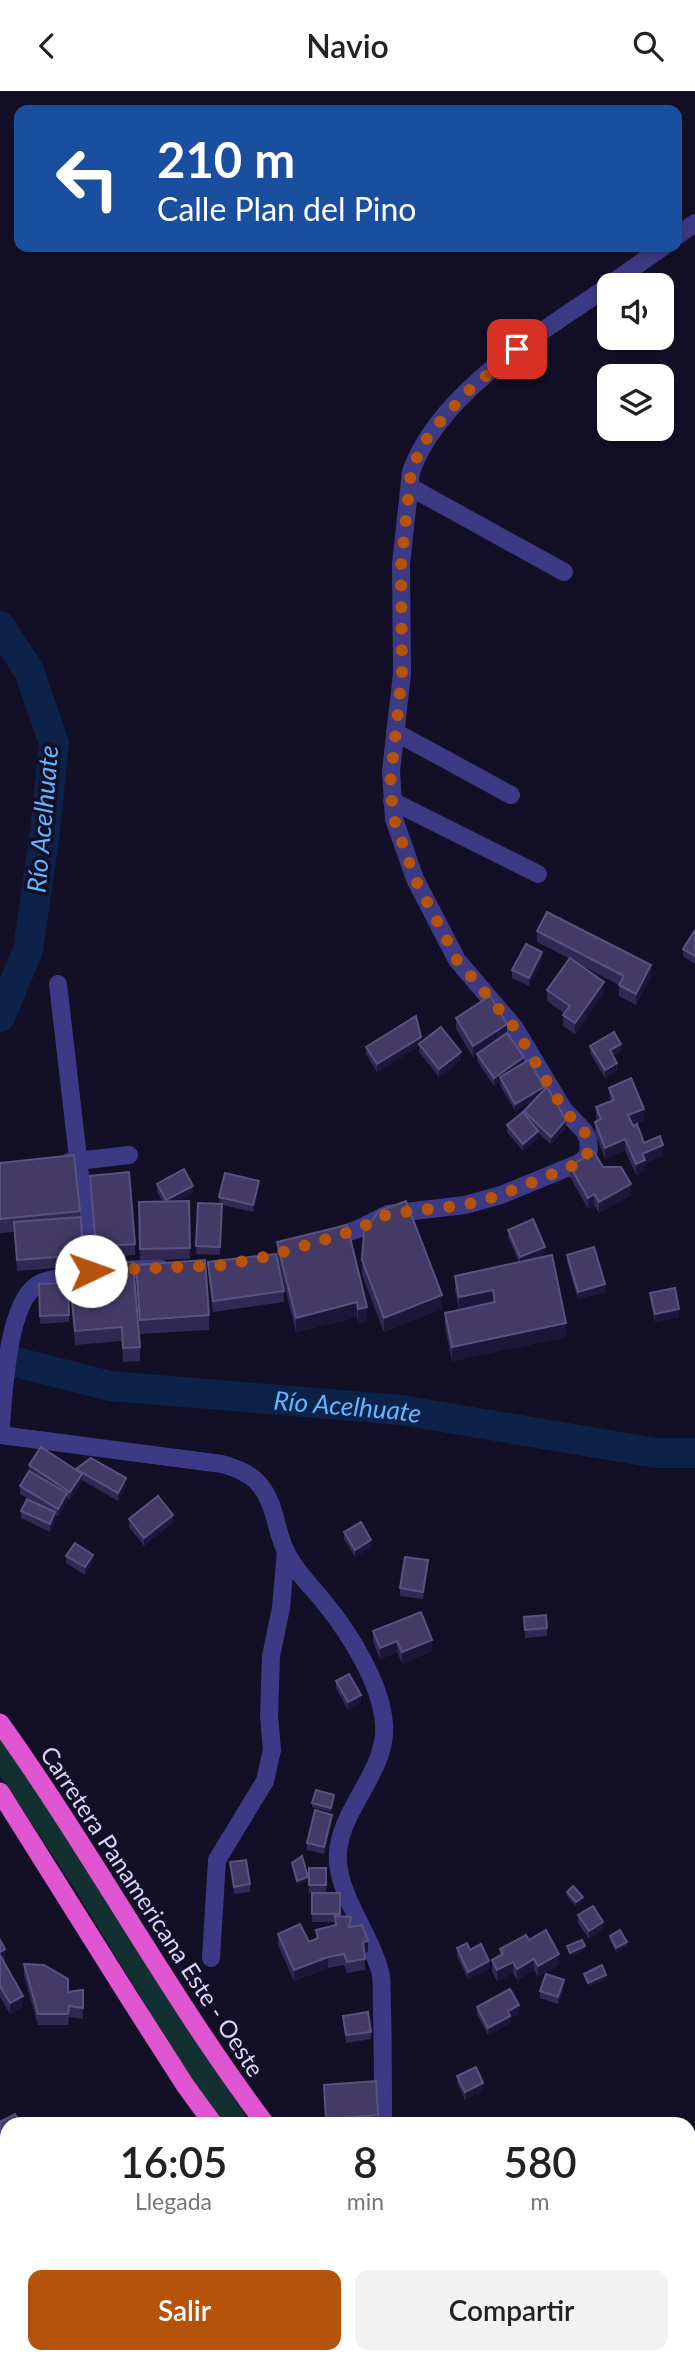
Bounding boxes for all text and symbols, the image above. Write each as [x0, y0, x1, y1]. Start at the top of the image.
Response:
text: Navio [306, 26, 389, 65]
icon: back [28, 27, 66, 65]
icon: search [629, 27, 667, 65]
text: 210 m [157, 130, 295, 188]
icon: left [42, 133, 133, 224]
text: Calle Plan del Pino [157, 189, 416, 228]
map controls [597, 273, 674, 441]
button: sound [597, 273, 674, 350]
pin [487, 319, 547, 379]
icon: arrive [498, 330, 536, 368]
button: layers [597, 364, 674, 441]
water label: Río Acelhuate [20, 744, 64, 894]
position arrow [54, 1234, 128, 1308]
water label: Río Acelhuate [273, 1384, 424, 1429]
street label: Carretera Panamericana Este - Oeste [35, 1740, 271, 2082]
text: 16:05 [119, 2137, 227, 2187]
text: 8 [353, 2137, 378, 2187]
text: 580 [504, 2137, 577, 2187]
text: Llegada [135, 2187, 212, 2215]
text: min [347, 2187, 384, 2215]
text: m [531, 2187, 550, 2215]
button: Salir [28, 2270, 341, 2350]
button: Compartir [355, 2270, 668, 2350]

